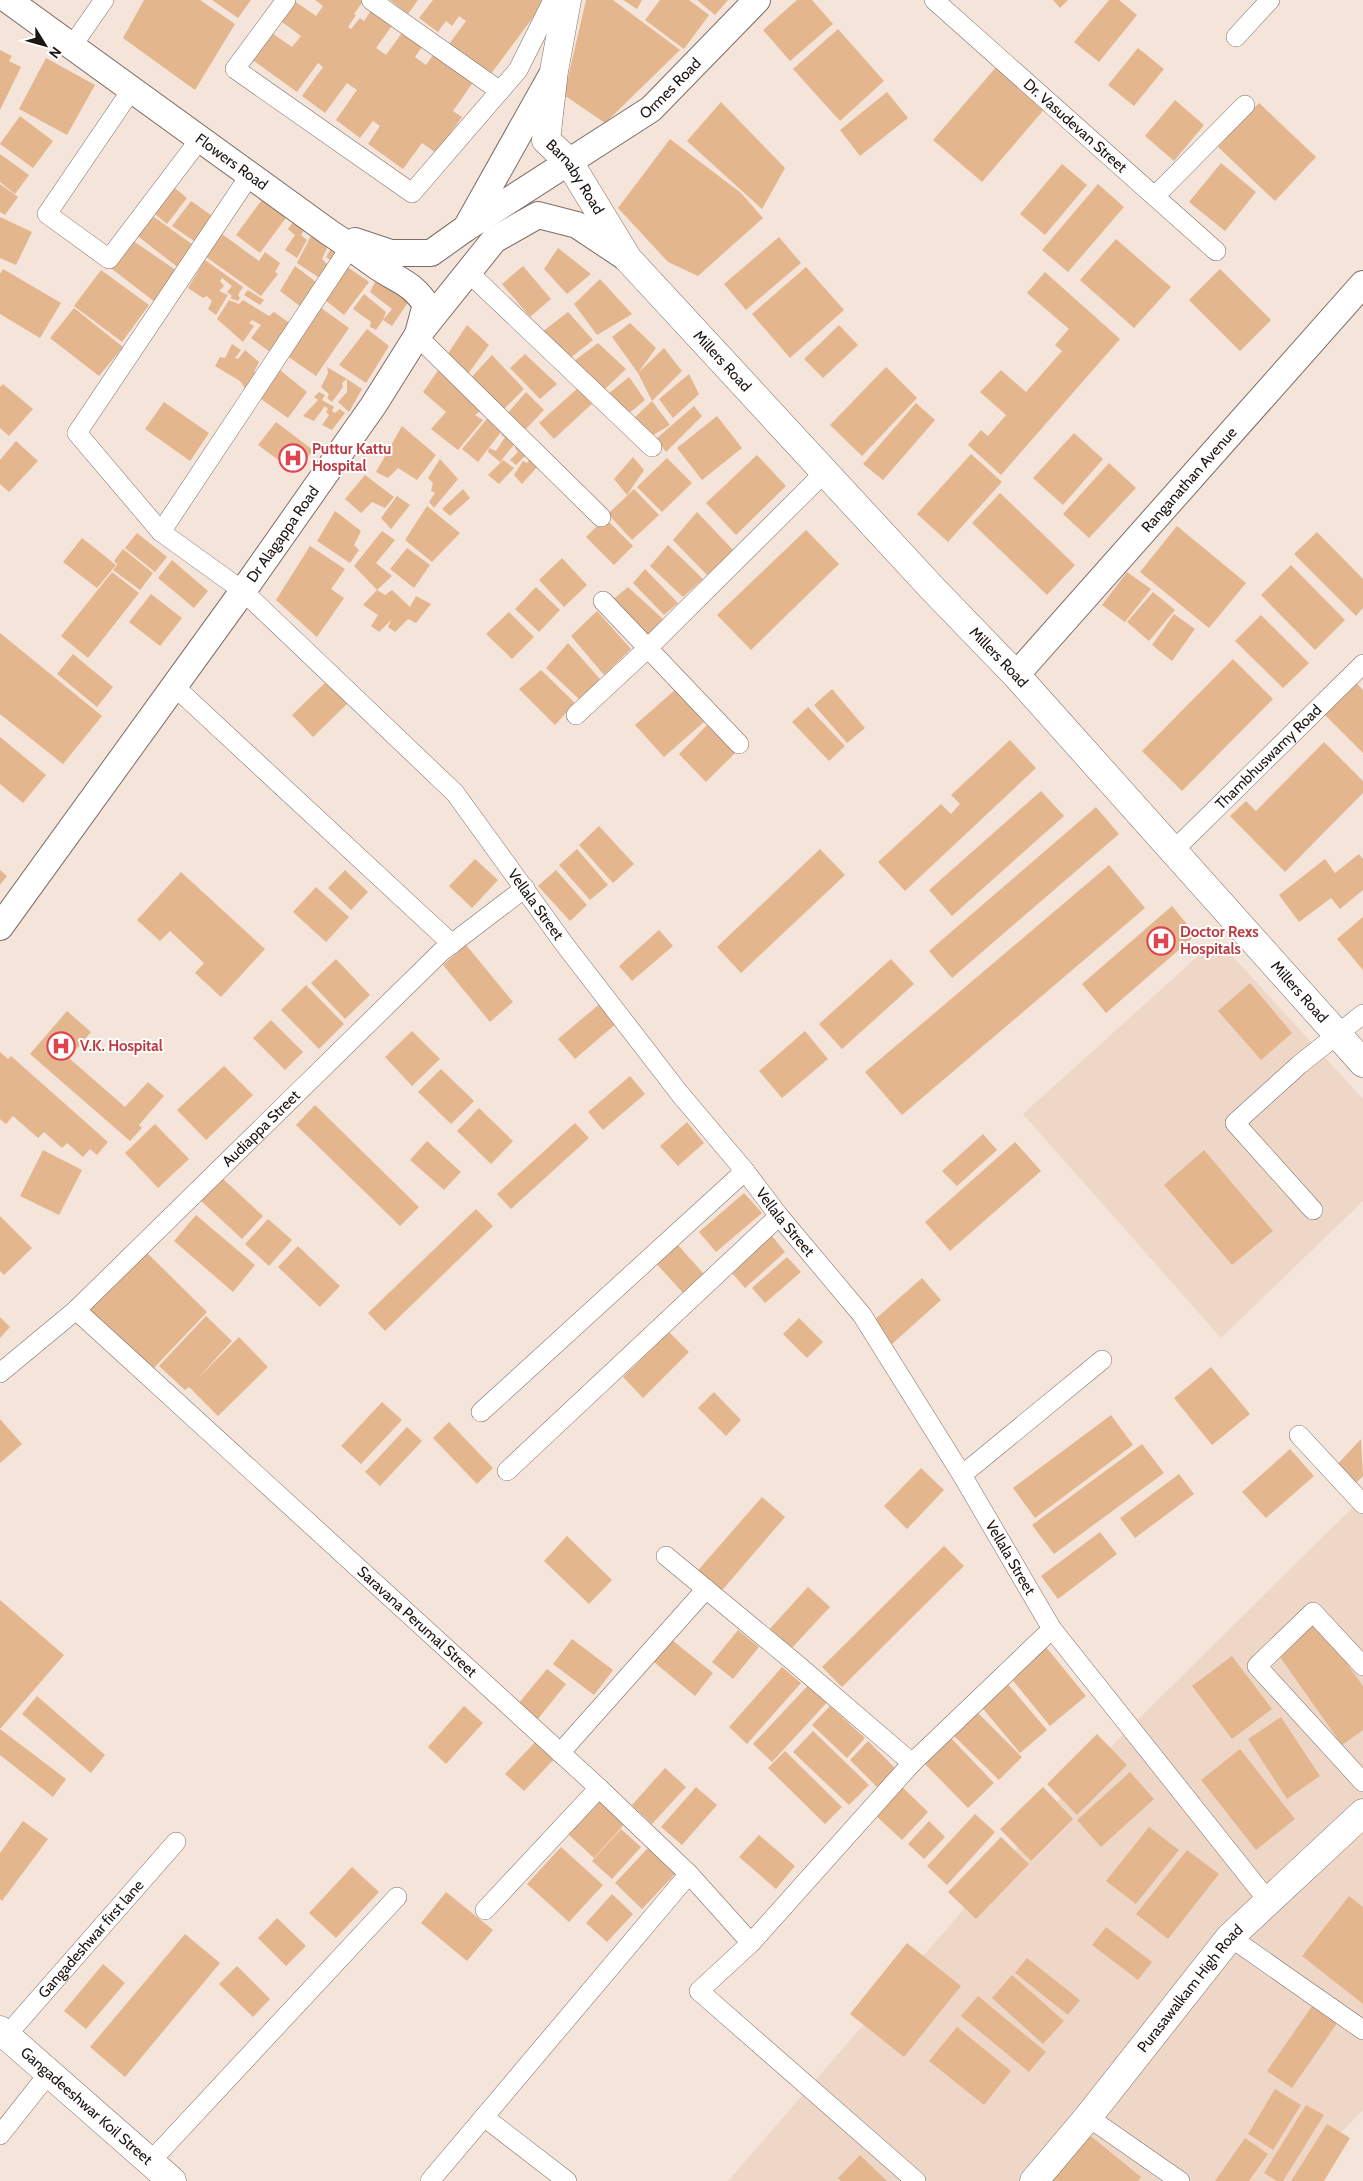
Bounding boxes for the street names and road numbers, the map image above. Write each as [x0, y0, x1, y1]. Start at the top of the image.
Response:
street label: Ormes Road [636, 54, 705, 123]
street label: Dr. Vasudevan Street [1020, 75, 1131, 176]
street label: Flowers Road [192, 130, 271, 194]
street label: Barnaby Road [542, 136, 608, 218]
street label: Millers Road [690, 327, 755, 395]
street label: Ranganathan Avenue [1138, 423, 1241, 536]
street label: Dr Alagappa Road [243, 483, 323, 586]
street label: Millers Road [966, 623, 1032, 691]
street label: Thambhuswamy Road [1212, 701, 1325, 813]
street label: Vellala Street [504, 866, 567, 943]
street label: Millers Road [1267, 957, 1332, 1027]
street label: Audiappa Street [219, 1086, 304, 1170]
street label: Vellala Street [752, 1184, 818, 1260]
street label: Vellala Street [982, 1517, 1039, 1598]
street label: Saravana Perumal Street [354, 1563, 481, 1681]
street label: Gangadeshwar first lane [34, 1876, 148, 2002]
street label: Purasawalkam High Road [1134, 1921, 1247, 2056]
street label: Gangadeeshwar Koil Street [17, 2043, 156, 2169]

